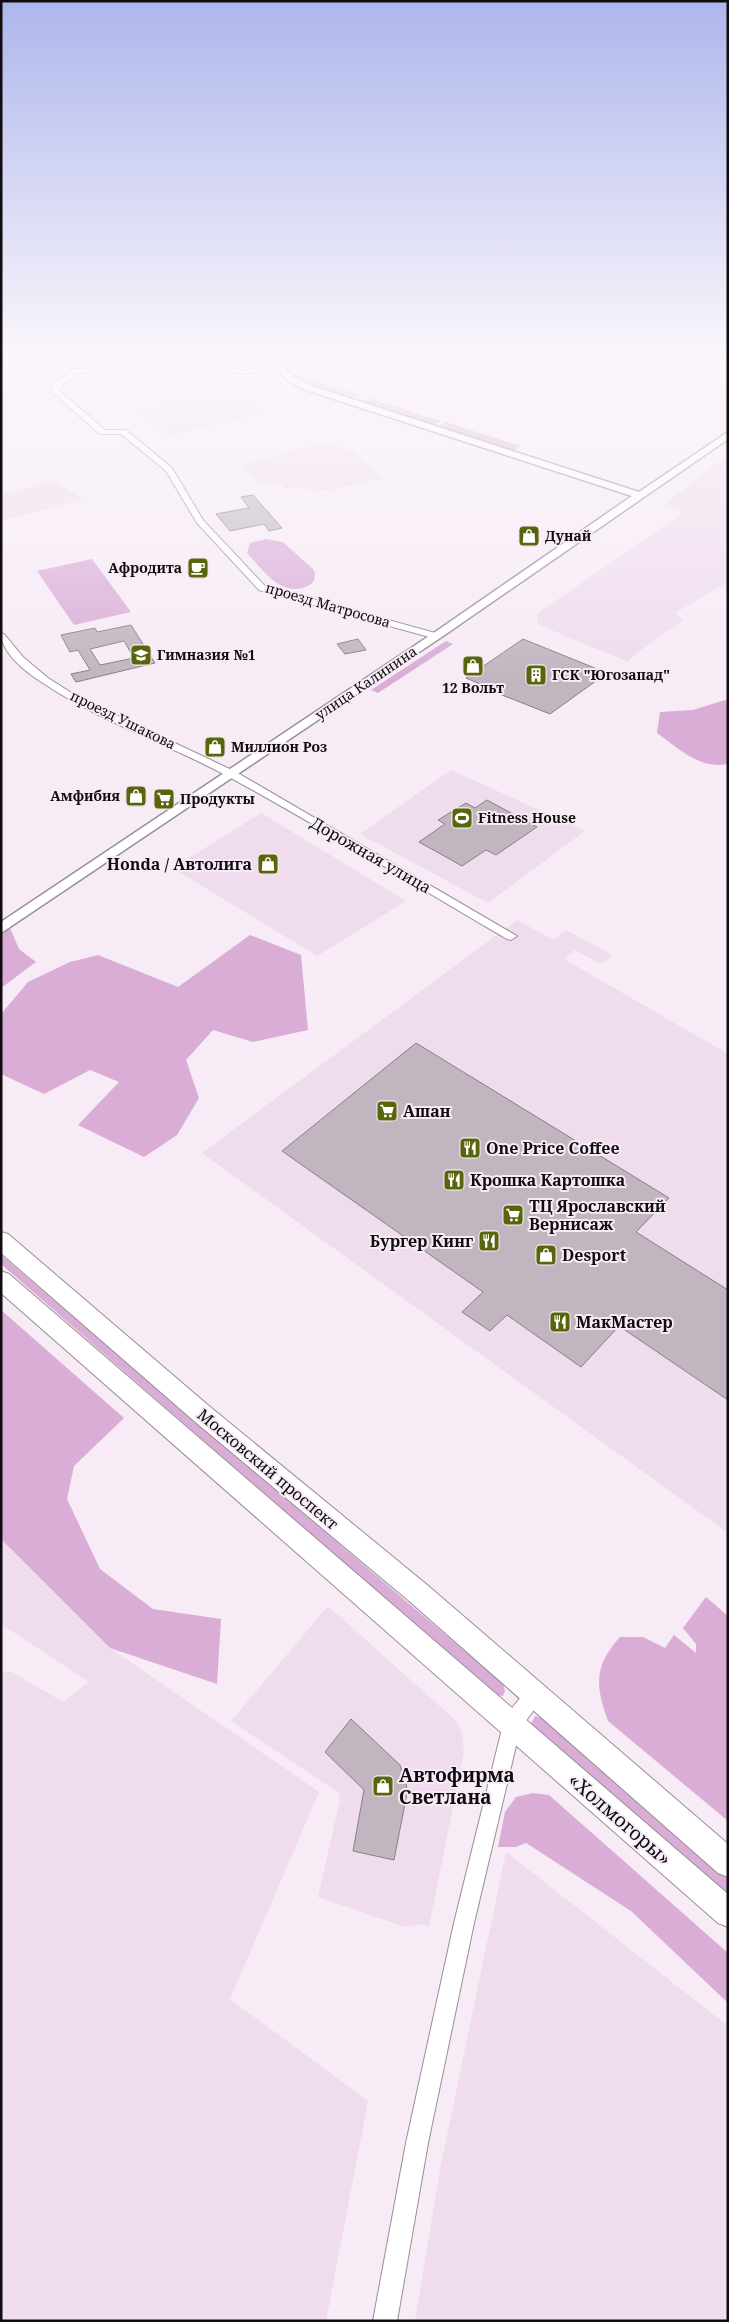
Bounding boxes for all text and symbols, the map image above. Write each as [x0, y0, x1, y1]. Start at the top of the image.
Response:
shop icon: Дунай [517, 524, 541, 548]
place label: Дунай [545, 526, 592, 545]
cafe icon: Афродита [186, 556, 210, 580]
place label: Афродита [108, 558, 182, 577]
street label: проезд Матросова [263, 578, 393, 631]
street label: улица Калинина [311, 641, 420, 724]
school or university icon: Гимназия №1 [129, 643, 153, 667]
place label: Гимназия №1 [157, 645, 256, 664]
shop icon: 12 Вольт [461, 654, 485, 678]
building icon: ГСК "Югозапад" [524, 663, 548, 687]
place label: ГСК "Югозапад" [552, 665, 670, 684]
place label: 12 Вольт [442, 678, 504, 697]
street label: проезд Ушакова [67, 686, 179, 753]
shop icon: Миллион Роз [203, 735, 227, 759]
place label: Миллион Роз [231, 737, 327, 756]
shop icon: Амфибия [124, 784, 148, 808]
place label: Амфибия [50, 786, 120, 805]
supermarket icon: Продукты [152, 787, 176, 811]
place label: Продукты [180, 789, 255, 808]
sports icon: Fitness House [450, 806, 474, 830]
place label: Fitness House [478, 808, 576, 827]
street label: Дорожная улица [307, 812, 435, 898]
shop icon: Honda / Автолига [256, 852, 280, 876]
place label: Honda / Автолига [107, 853, 252, 875]
supermarket icon: Ашан [375, 1099, 399, 1123]
place label: Ашан [403, 1100, 451, 1122]
restaurant icon: One Price Coffee [458, 1136, 482, 1160]
place label: One Price Coffee [486, 1137, 620, 1159]
restaurant icon: Крошка Картошка [442, 1168, 466, 1192]
place label: Крошка Картошка [470, 1169, 625, 1191]
place label: ТЦ Ярославский Вернисаж [529, 1195, 666, 1235]
supermarket icon: ТЦ Ярославский Вернисаж [501, 1203, 525, 1227]
restaurant icon: Бургер Кинг [477, 1229, 501, 1253]
place label: Бургер Кинг [370, 1230, 473, 1252]
shop icon: Desport [534, 1243, 558, 1267]
place label: Desport [562, 1244, 627, 1266]
restaurant icon: МакМастер [548, 1310, 572, 1334]
place label: МакМастер [576, 1311, 673, 1333]
street label: Московский проспект [193, 1403, 344, 1535]
place label: Автофирма Светлана [399, 1762, 515, 1810]
street label: «Холмогоры» [563, 1767, 677, 1871]
shop icon: Автофирма Светлана [371, 1774, 395, 1798]

